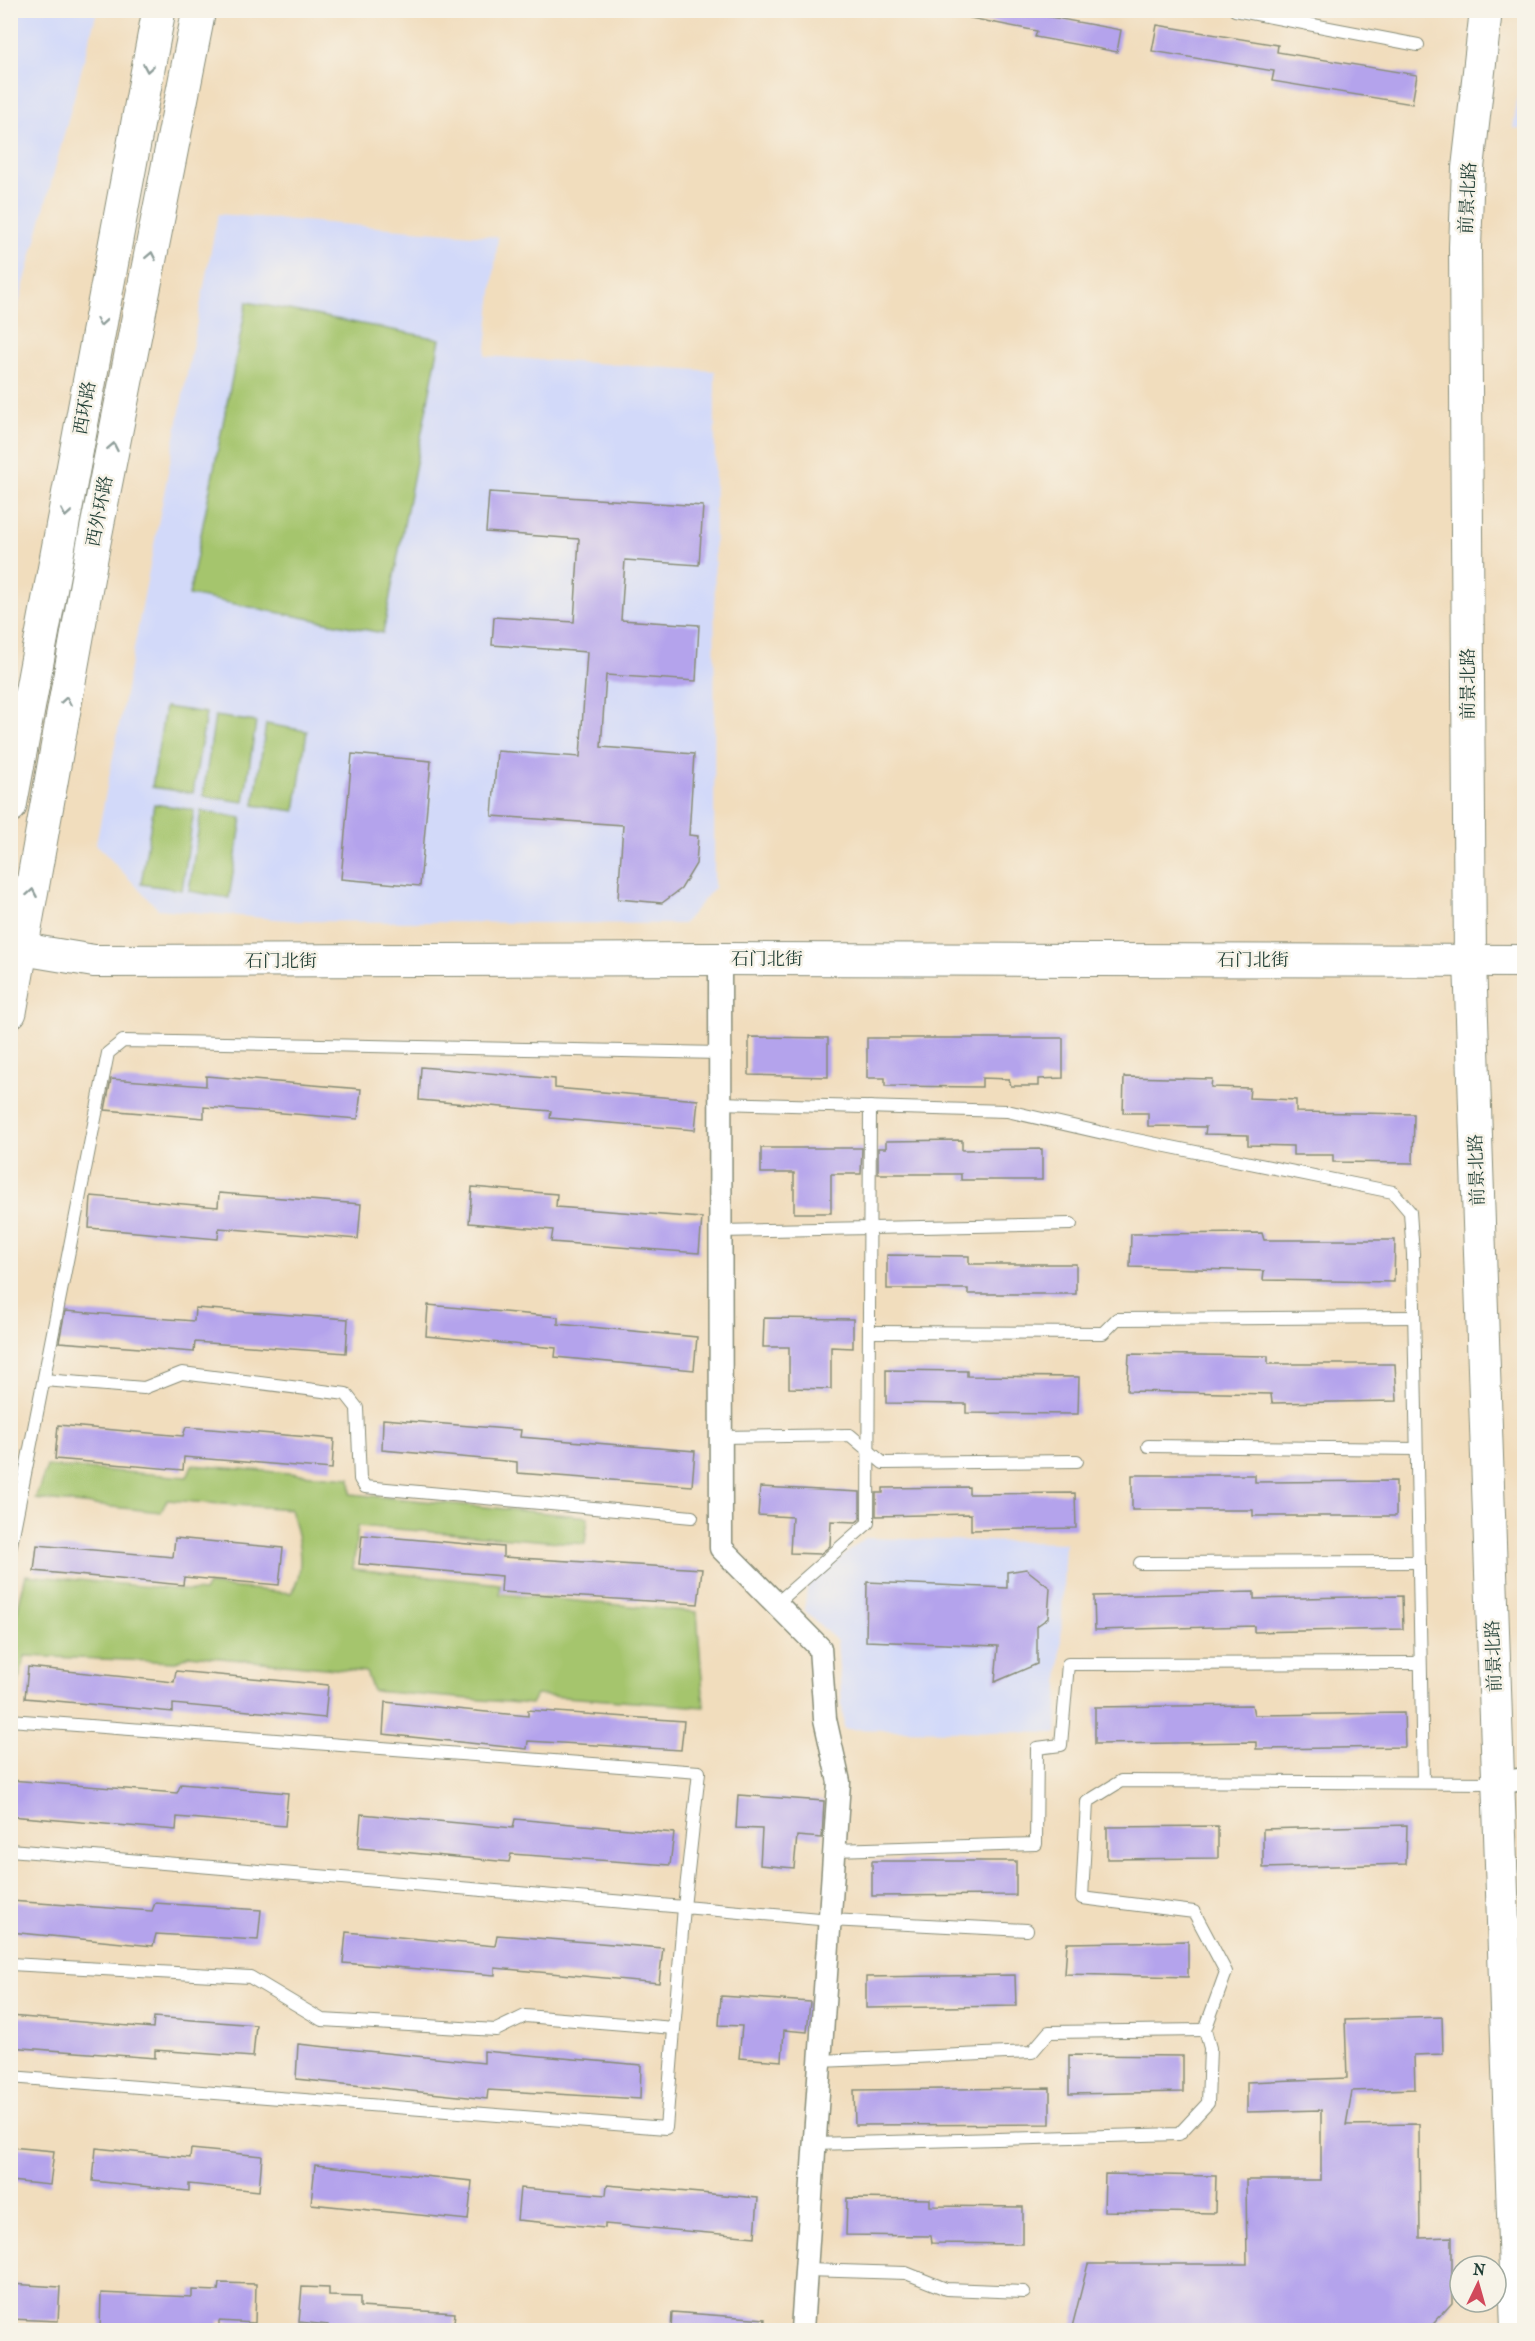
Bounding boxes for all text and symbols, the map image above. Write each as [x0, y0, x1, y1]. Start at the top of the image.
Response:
one-way arrow [142, 63, 155, 73]
street label: 前景北路 [1456, 161, 1480, 235]
one-way arrow [144, 251, 157, 261]
one-way arrow [95, 316, 108, 326]
street label: 西环路 [70, 380, 100, 436]
one-way arrow [106, 442, 119, 452]
street label: 西外环路 [83, 474, 117, 548]
one-way arrow [60, 508, 73, 518]
street label: 前景北路 [1458, 648, 1479, 720]
one-way arrow [59, 696, 72, 706]
one-way arrow [25, 888, 38, 898]
street label: 石门北街 [731, 949, 803, 970]
street label: 石门北街 [1217, 950, 1289, 971]
street label: 石门北街 [245, 951, 317, 972]
street label: 前景北路 [1465, 1134, 1489, 1206]
street label: 前景北路 [1482, 1620, 1506, 1692]
north arrow [1448, 2254, 1508, 2314]
text: N [1472, 2260, 1487, 2280]

